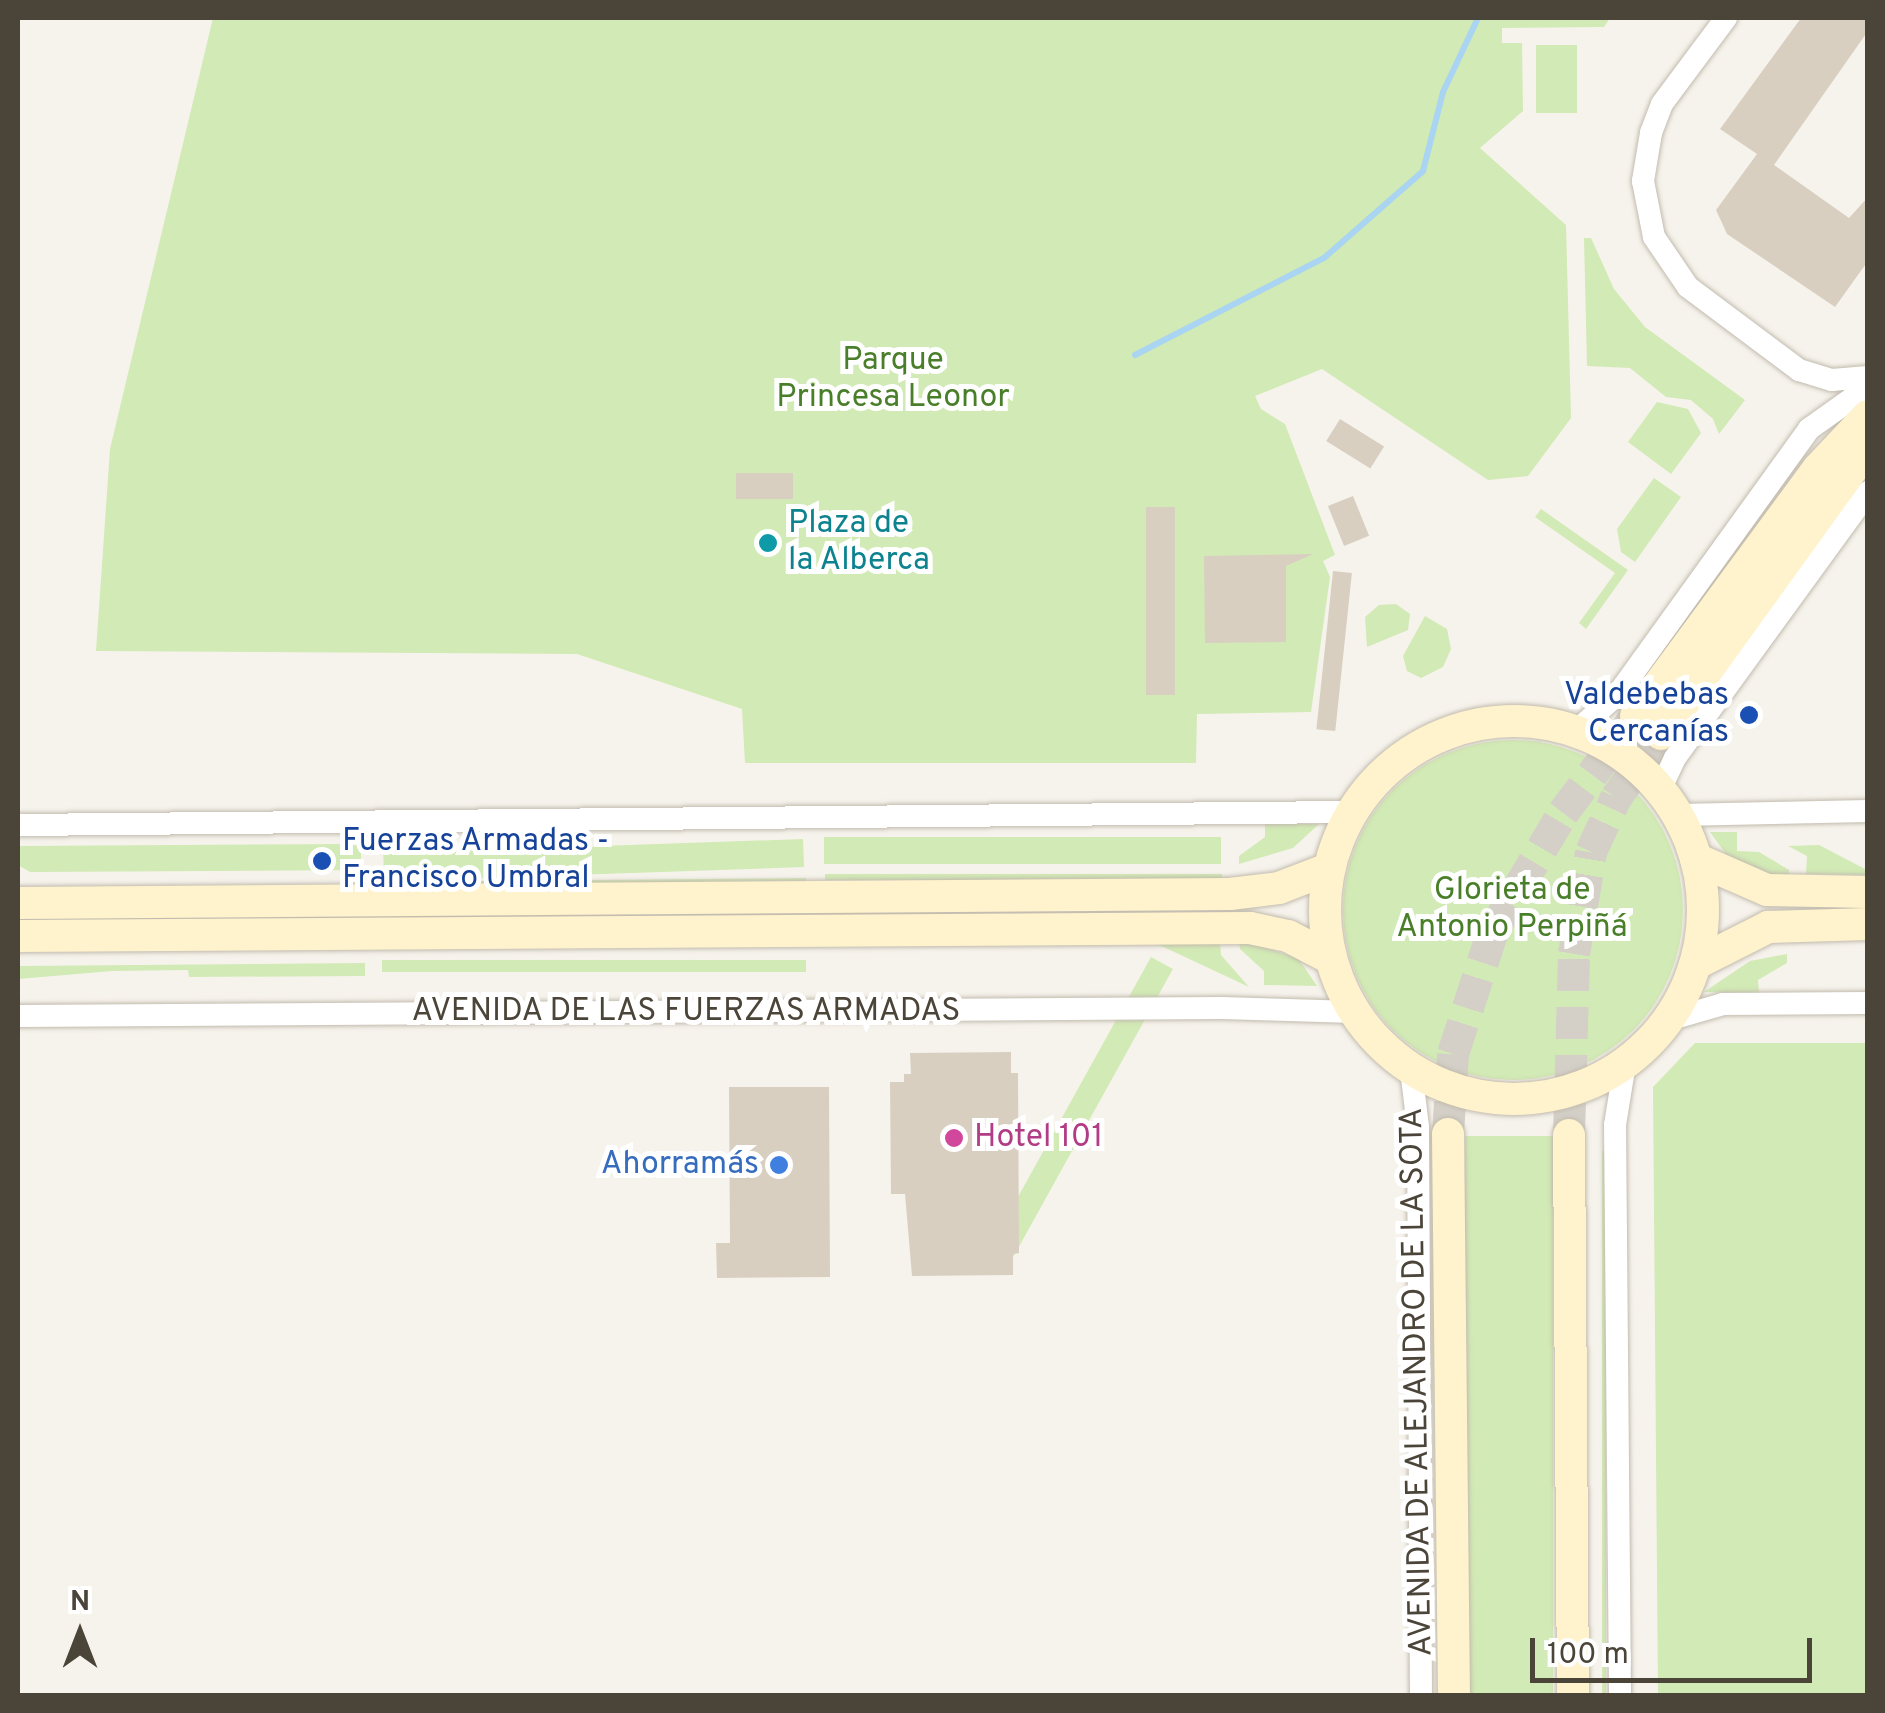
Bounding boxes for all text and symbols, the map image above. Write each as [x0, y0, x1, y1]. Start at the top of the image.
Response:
park label: Parque Princesa Leonor [776, 343, 1010, 418]
place label: Plaza de la Alberca [788, 506, 931, 581]
marker: Plaza de la Alberca [757, 532, 779, 554]
place label: Valdebebas Cercanías [1564, 678, 1729, 753]
marker: Valdebebas Cercanías [1738, 704, 1760, 726]
place label: Fuerzas Armadas - Francisco Umbral [342, 824, 611, 899]
marker: Fuerzas Armadas - Francisco Umbral [311, 850, 333, 872]
park label: Glorieta de Antonio Perpiñá [1396, 873, 1628, 948]
street label: AVENIDA DE LAS FUERZAS ARMADAS [410, 993, 962, 1031]
street label: AVENIDA DE ALEJANDRO DE LA SOTA [1394, 1105, 1442, 1659]
place label: Hotel 101 [974, 1119, 1103, 1157]
marker: Hotel 101 [943, 1127, 965, 1149]
place label: Ahorramás [601, 1146, 759, 1184]
marker: Ahorramás [768, 1154, 790, 1176]
north arrow [30, 1583, 130, 1683]
text: N [70, 1585, 90, 1621]
scale bar [1535, 1618, 1818, 1680]
text: 100 m [1547, 1637, 1629, 1674]

